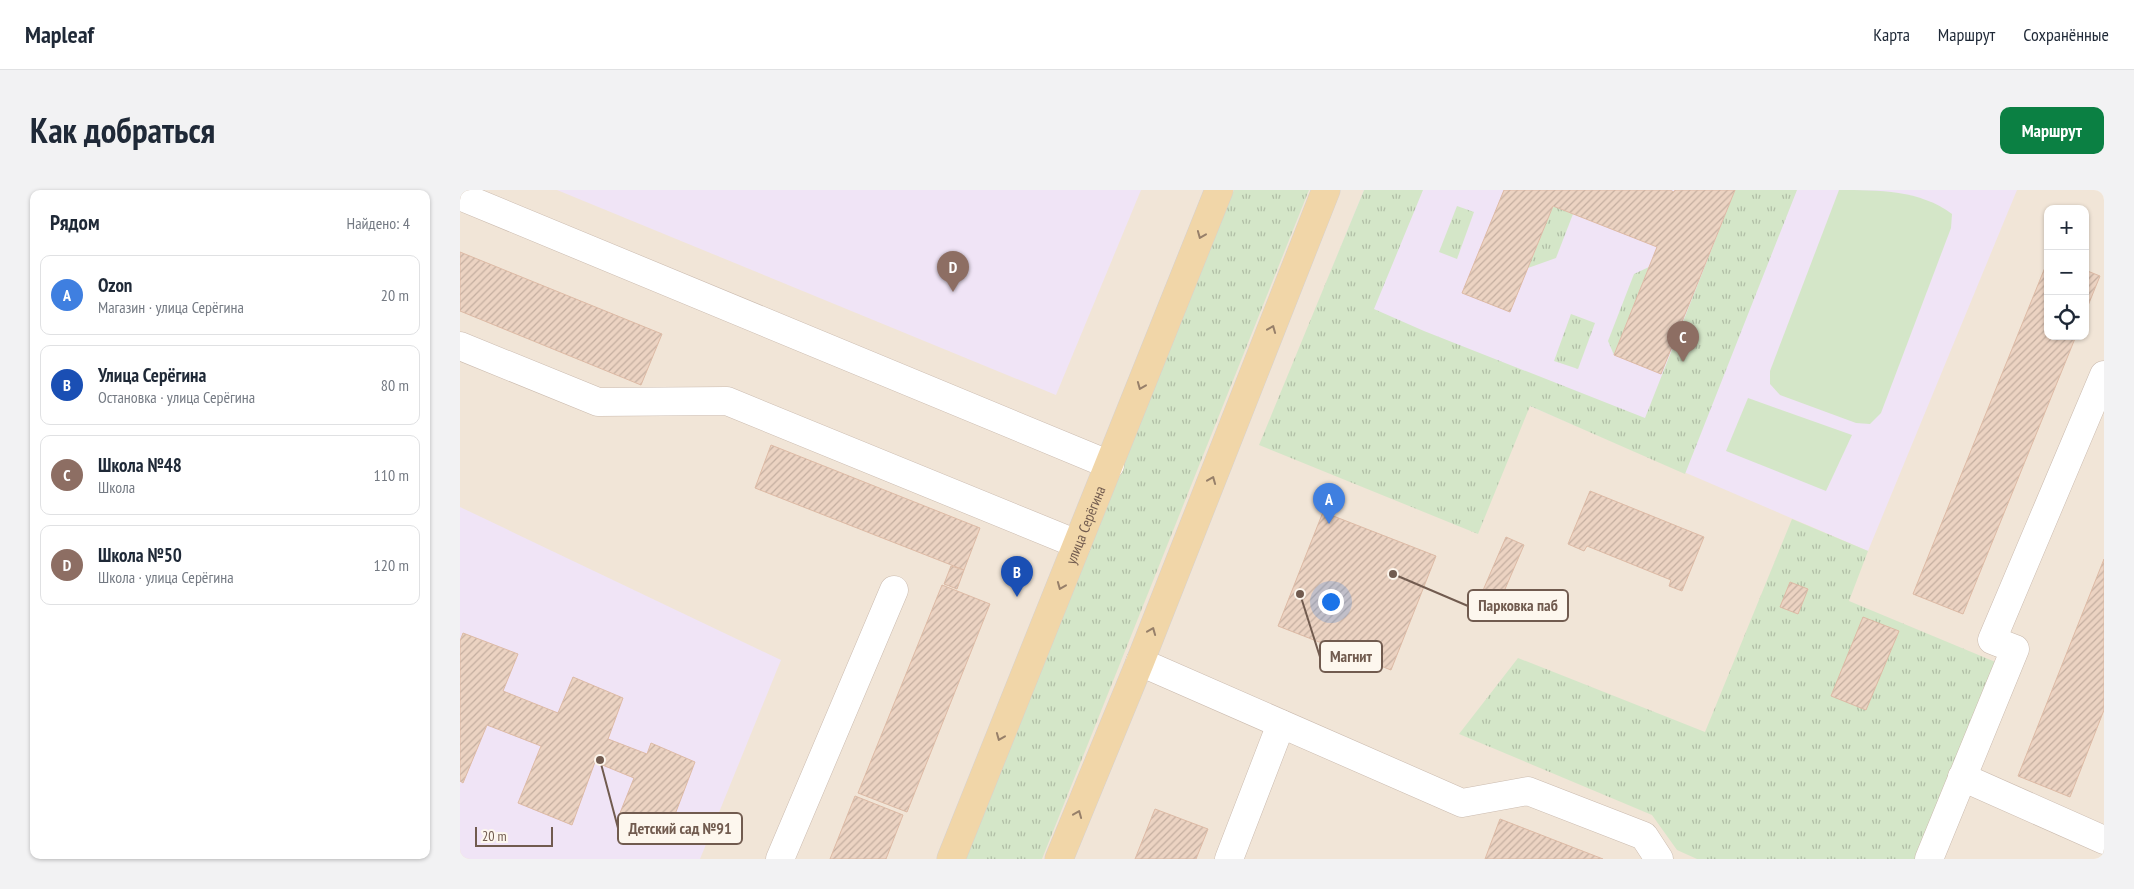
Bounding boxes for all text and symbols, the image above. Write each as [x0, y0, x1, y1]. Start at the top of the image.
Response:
text: Mapleaf [25, 19, 94, 50]
text: Карта [1873, 23, 1910, 46]
text: Маршрут [1938, 23, 1995, 46]
text: Сохранённые [2023, 23, 2109, 46]
text: Как добраться [30, 107, 215, 153]
button: Маршрут [2000, 107, 2104, 154]
map controls [2044, 205, 2089, 340]
button: + [2044, 205, 2089, 250]
text: Рядом [50, 209, 100, 236]
text: Найдено: 4 [347, 213, 410, 233]
one-way arrow [1197, 230, 1207, 239]
button: − [2044, 250, 2089, 295]
pin: D [937, 251, 969, 292]
text: Ozon [98, 273, 132, 297]
text: A [63, 285, 71, 305]
text: 20 m [381, 285, 409, 305]
button: locate [2044, 295, 2089, 340]
text: Магазин · улица Серёгина [98, 297, 244, 317]
pin: C [1667, 321, 1699, 362]
one-way arrow [1265, 325, 1276, 334]
text: Улица Серёгина [98, 363, 206, 387]
text: B [63, 375, 71, 395]
text: 80 m [381, 375, 409, 395]
one-way arrow [1137, 381, 1147, 390]
text: Остановка · улица Серёгина [98, 387, 255, 407]
text: Школа №48 [98, 453, 182, 477]
text: C [63, 465, 71, 485]
text: 110 m [374, 465, 409, 485]
one-way arrow [1206, 476, 1216, 485]
text: Школа [98, 477, 135, 497]
street label: улица Серёгина [1061, 483, 1109, 567]
pin: A [1313, 483, 1345, 524]
text: Школа №50 [98, 543, 182, 567]
text: D [63, 555, 71, 575]
text: 120 m [374, 555, 409, 575]
pin: B [1001, 556, 1033, 597]
text: Школа · улица Серёгина [98, 567, 234, 587]
one-way arrow [1056, 581, 1067, 590]
your location [1318, 589, 1344, 615]
callout: Парковка паб [1468, 590, 1568, 621]
text: Парковка паб [1478, 595, 1558, 615]
one-way arrow [1146, 627, 1156, 636]
callout: Магнит [1320, 641, 1382, 672]
text: Магнит [1330, 646, 1372, 666]
one-way arrow [996, 732, 1006, 740]
one-way arrow [1072, 810, 1082, 819]
callout: Детский сад №91 [618, 813, 742, 844]
text: Детский сад №91 [628, 818, 732, 838]
scale bar [475, 824, 552, 847]
text: 20 m [482, 827, 507, 845]

